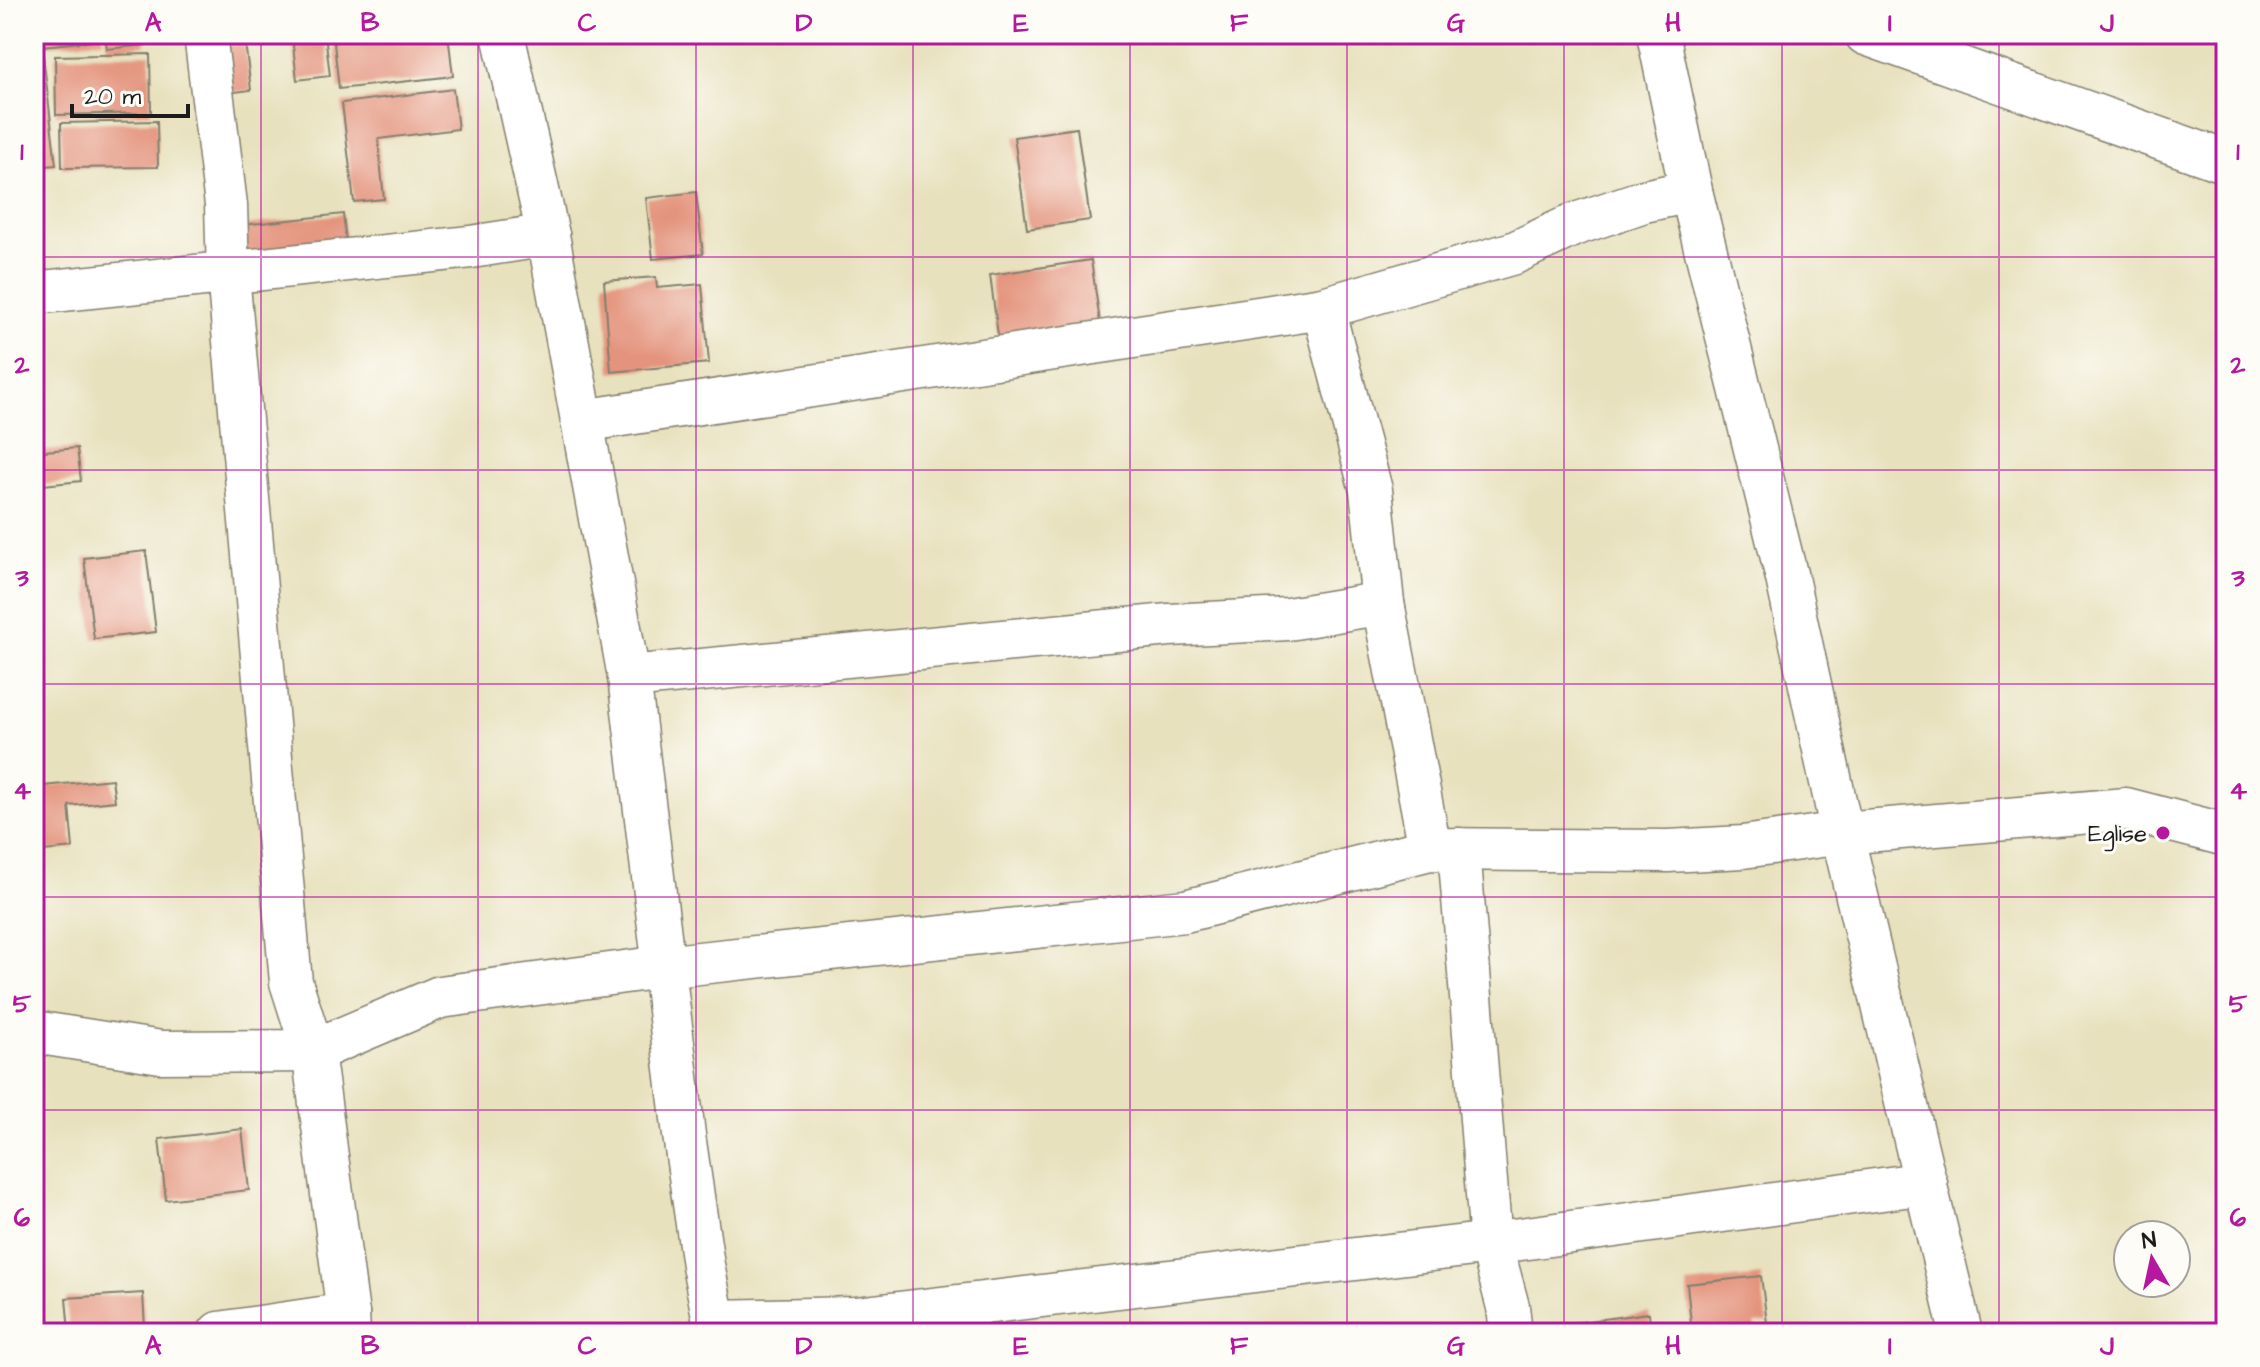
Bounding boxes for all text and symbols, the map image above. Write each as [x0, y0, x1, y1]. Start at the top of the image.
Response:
text: A [145, 5, 162, 41]
text: B [361, 5, 380, 41]
text: C [578, 5, 597, 41]
text: D [796, 5, 813, 41]
text: E [1013, 5, 1029, 41]
text: F [1230, 5, 1249, 41]
text: G [1447, 5, 1465, 41]
text: H [1665, 5, 1681, 41]
text: I [1888, 5, 1892, 41]
text: J [2099, 5, 2114, 41]
scale bar [72, 68, 188, 118]
text: 20 m [84, 80, 141, 114]
text: 1 [20, 134, 24, 170]
text: 1 [2236, 134, 2240, 170]
text: 2 [14, 347, 30, 383]
text: 2 [2230, 347, 2246, 383]
text: 3 [14, 560, 29, 596]
text: 3 [2230, 560, 2245, 596]
text: 4 [13, 773, 31, 809]
text: 4 [2229, 773, 2247, 809]
place label: Eglise [2088, 817, 2147, 852]
marker: Eglise [2154, 824, 2172, 842]
text: 5 [13, 986, 32, 1022]
text: 5 [2229, 986, 2248, 1022]
text: 6 [14, 1200, 31, 1236]
text: 6 [2230, 1200, 2247, 1236]
north arrow [2112, 1219, 2192, 1299]
text: N [2140, 1224, 2159, 1257]
text: A [145, 1328, 162, 1364]
text: B [361, 1328, 380, 1364]
text: C [578, 1328, 597, 1364]
text: D [796, 1328, 813, 1364]
text: E [1013, 1328, 1029, 1364]
text: F [1230, 1328, 1249, 1364]
text: G [1447, 1328, 1465, 1364]
text: H [1665, 1328, 1681, 1364]
text: I [1888, 1328, 1892, 1364]
text: J [2099, 1328, 2114, 1364]

